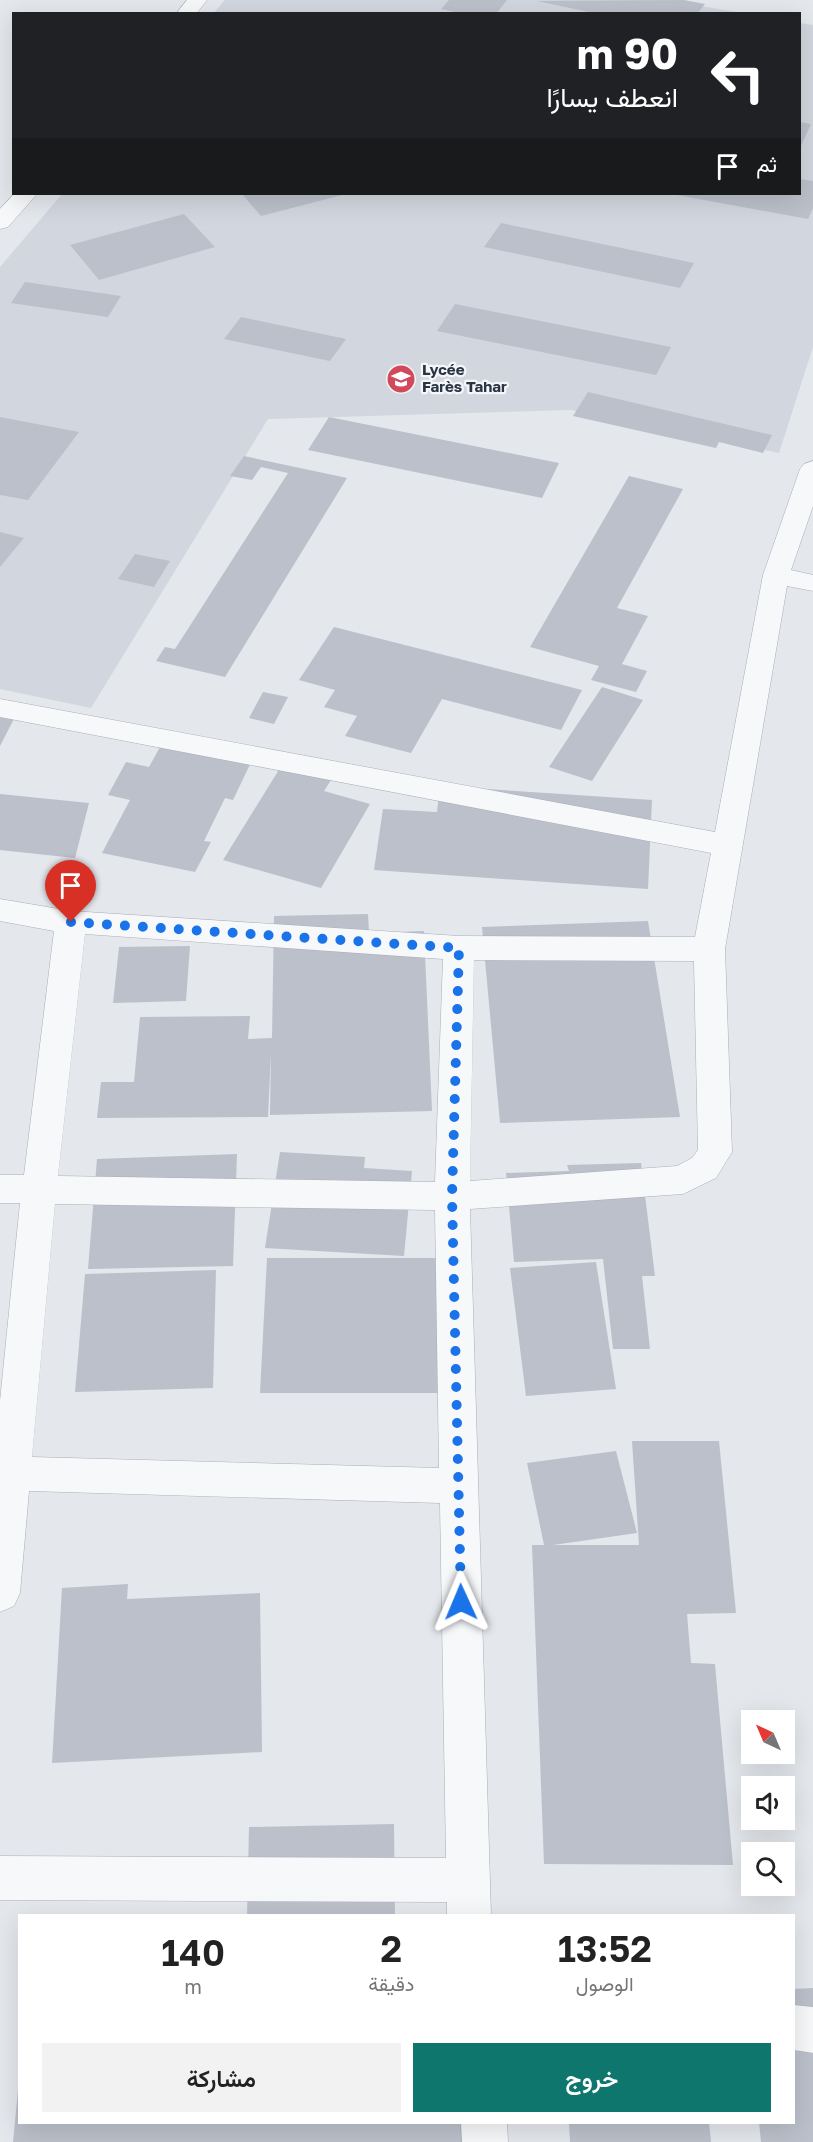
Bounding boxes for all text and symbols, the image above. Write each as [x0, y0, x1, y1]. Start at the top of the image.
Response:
text: 90 m [577, 28, 678, 78]
icon: left [699, 36, 777, 114]
text: انعطف يسارًا [547, 81, 678, 113]
icon: arrive [711, 150, 744, 183]
text: ثم [756, 150, 777, 177]
place label: Lycée Farès Tahar [422, 360, 507, 395]
school or university icon: Lycée Farès Tahar [385, 363, 417, 395]
pin [45, 860, 96, 922]
icon: arrive [54, 869, 87, 902]
position arrow [429, 1570, 493, 1634]
north arrow [741, 1710, 795, 1764]
map controls [741, 1710, 795, 1896]
button: sound [741, 1776, 795, 1830]
button: search [741, 1842, 795, 1896]
text: 2 [381, 1927, 402, 1970]
text: 13:52 [558, 1927, 652, 1970]
text: 140 [161, 1931, 225, 1974]
text: دقيقة [368, 1971, 414, 1995]
text: الوصول [576, 1971, 634, 1995]
text: m [184, 1974, 202, 1998]
button: مشاركة [42, 2043, 401, 2112]
button: خروج [413, 2043, 771, 2112]

